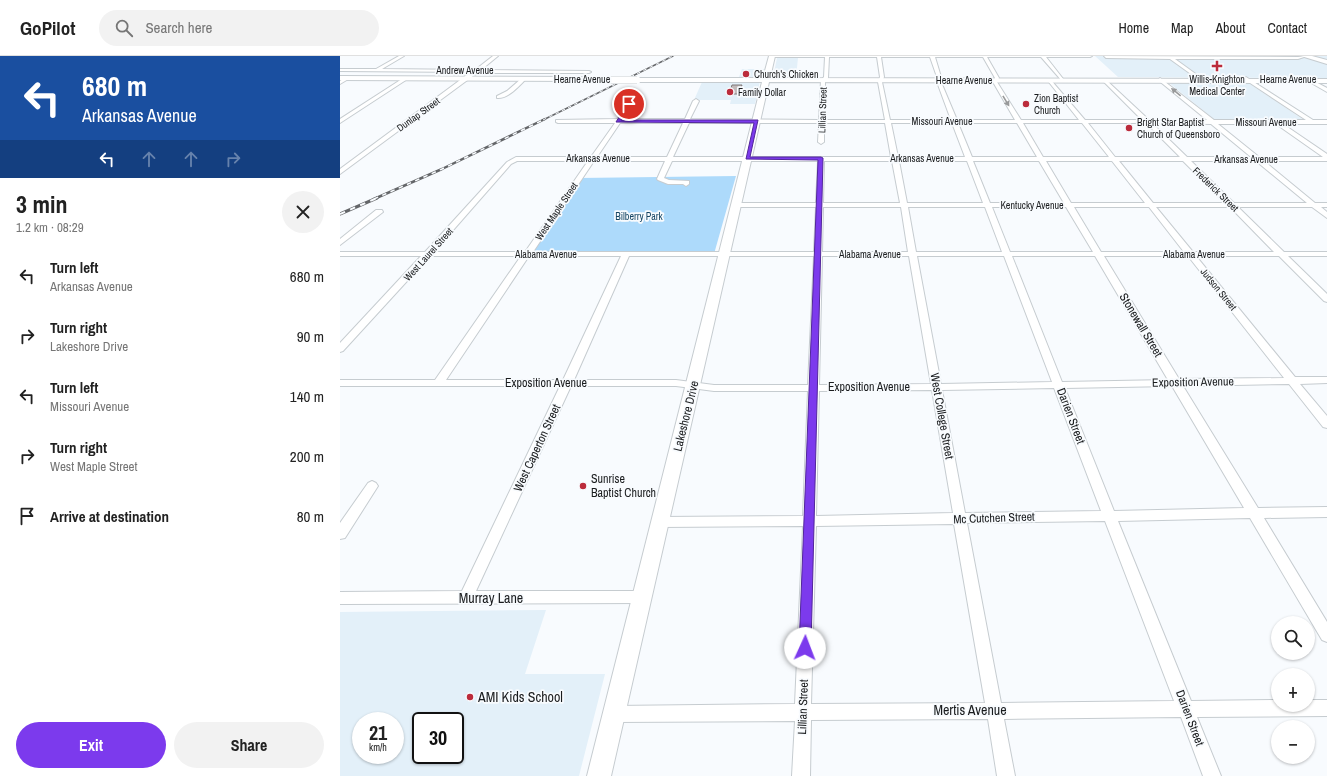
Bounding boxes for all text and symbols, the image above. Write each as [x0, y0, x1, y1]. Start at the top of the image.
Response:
search box [99, 10, 379, 46]
text: GoPilot [20, 15, 75, 41]
icon: search [113, 17, 135, 39]
text: Search here [145, 17, 212, 38]
text: Home [1118, 19, 1149, 37]
text: Map [1171, 19, 1193, 37]
text: About [1215, 19, 1245, 37]
text: Contact [1267, 19, 1307, 37]
marker: Willis-Knighton Medical Center [1211, 60, 1223, 72]
street label: Andrew Avenue [435, 64, 494, 77]
text: 680 m [82, 67, 147, 105]
place label: Church's Chicken [754, 68, 818, 81]
marker: Church's Chicken [741, 69, 751, 79]
icon: left [16, 72, 68, 124]
street label: Hearne Avenue [554, 73, 611, 86]
place label: Willis-Knighton Medical Center [1189, 73, 1245, 98]
street label: Hearne Avenue [1260, 73, 1317, 86]
street label: Hearne Avenue [936, 74, 993, 87]
place label: Family Dollar [738, 86, 786, 99]
street label: Lillian Street [815, 86, 830, 133]
pin [612, 87, 646, 121]
marker: Family Dollar [725, 87, 735, 97]
one-way arrow [1171, 88, 1182, 97]
place label: Zion Baptist Church [1034, 92, 1079, 117]
icon: arrive [618, 93, 640, 115]
street label: Dunlap Street [394, 94, 443, 134]
one-way arrow [1003, 95, 1010, 107]
marker: Zion Baptist Church [1021, 99, 1031, 109]
text: Arkansas Avenue [82, 103, 197, 128]
street label: Missouri Avenue [912, 115, 973, 128]
place label: Bright Star Baptist Church of Queensboro [1137, 116, 1220, 141]
street label: Missouri Avenue [1236, 116, 1297, 129]
marker: Bright Star Baptist Church of Queensboro [1124, 123, 1134, 133]
icon: left [96, 148, 118, 170]
icon: ahead [138, 148, 160, 170]
icon: ahead [180, 148, 202, 170]
icon: right [222, 148, 244, 170]
street label: Arkansas Avenue [565, 152, 630, 165]
street label: Arkansas Avenue [889, 152, 954, 165]
street label: Arkansas Avenue [1213, 153, 1278, 166]
street label: Frederick Street [1190, 164, 1242, 215]
street label: West Maple Street [532, 179, 581, 243]
text: 3 min [16, 188, 67, 220]
button: close [282, 191, 324, 233]
street label: Kentucky Avenue [1000, 199, 1064, 212]
park label: Bilberry Park [615, 210, 664, 223]
text: 1.2 km · 08:29 [16, 219, 84, 236]
street label: West Laurel Street [401, 224, 456, 284]
street label: Alabama Avenue [514, 248, 577, 261]
street label: Alabama Avenue [838, 248, 901, 261]
street label: Alabama Avenue [1162, 248, 1225, 261]
text: Turn left [50, 257, 98, 278]
icon: left [16, 265, 38, 287]
text: 680 m [290, 266, 324, 287]
street label: Judson Street [1198, 266, 1240, 314]
text: Arkansas Avenue [50, 278, 133, 295]
street label: Stonewall Street [1116, 290, 1166, 360]
text: Turn right [50, 317, 107, 338]
icon: right [16, 325, 38, 347]
text: 90 m [297, 326, 324, 347]
text: Lakeshore Drive [50, 338, 128, 355]
street label: West College Street [927, 372, 958, 461]
street label: Exposition Avenue [1152, 373, 1234, 391]
street label: Exposition Avenue [505, 375, 587, 391]
text: Turn left [50, 377, 98, 398]
street label: Lakeshore Drive [670, 379, 702, 453]
street label: Exposition Avenue [828, 379, 910, 395]
icon: left [16, 385, 38, 407]
text: 140 m [290, 386, 324, 407]
street label: Darien Street [1053, 386, 1089, 446]
text: Missouri Avenue [50, 398, 129, 415]
street label: West Caperton Street [510, 402, 564, 494]
text: Turn right [50, 437, 107, 458]
icon: right [16, 445, 38, 467]
text: 200 m [290, 446, 324, 467]
text: West Maple Street [50, 458, 138, 475]
place label: Sunrise Baptist Church [591, 471, 656, 501]
marker: Sunrise Baptist Church [578, 481, 588, 491]
icon: arrive [16, 505, 38, 527]
text: Arrive at destination [50, 506, 169, 527]
text: 80 m [297, 506, 324, 527]
street label: Mc Cutchen Street [953, 509, 1035, 527]
street label: Murray Lane [459, 589, 523, 607]
map controls [1271, 616, 1315, 764]
button: search [1271, 616, 1315, 660]
position arrow [784, 627, 826, 669]
button: + [1271, 668, 1315, 712]
street label: Lillian Street [794, 679, 812, 735]
place label: AMI Kids School [477, 688, 563, 706]
street label: Darien Street [1172, 688, 1208, 748]
marker: AMI Kids School [465, 692, 475, 702]
street label: Mertis Avenue [933, 701, 1007, 719]
speed limit sign: 30 [412, 712, 464, 764]
text: 21 [369, 719, 387, 746]
button: − [1271, 720, 1315, 764]
button: Exit [16, 722, 166, 768]
button: Share [174, 722, 324, 768]
text: km/h [369, 741, 387, 754]

